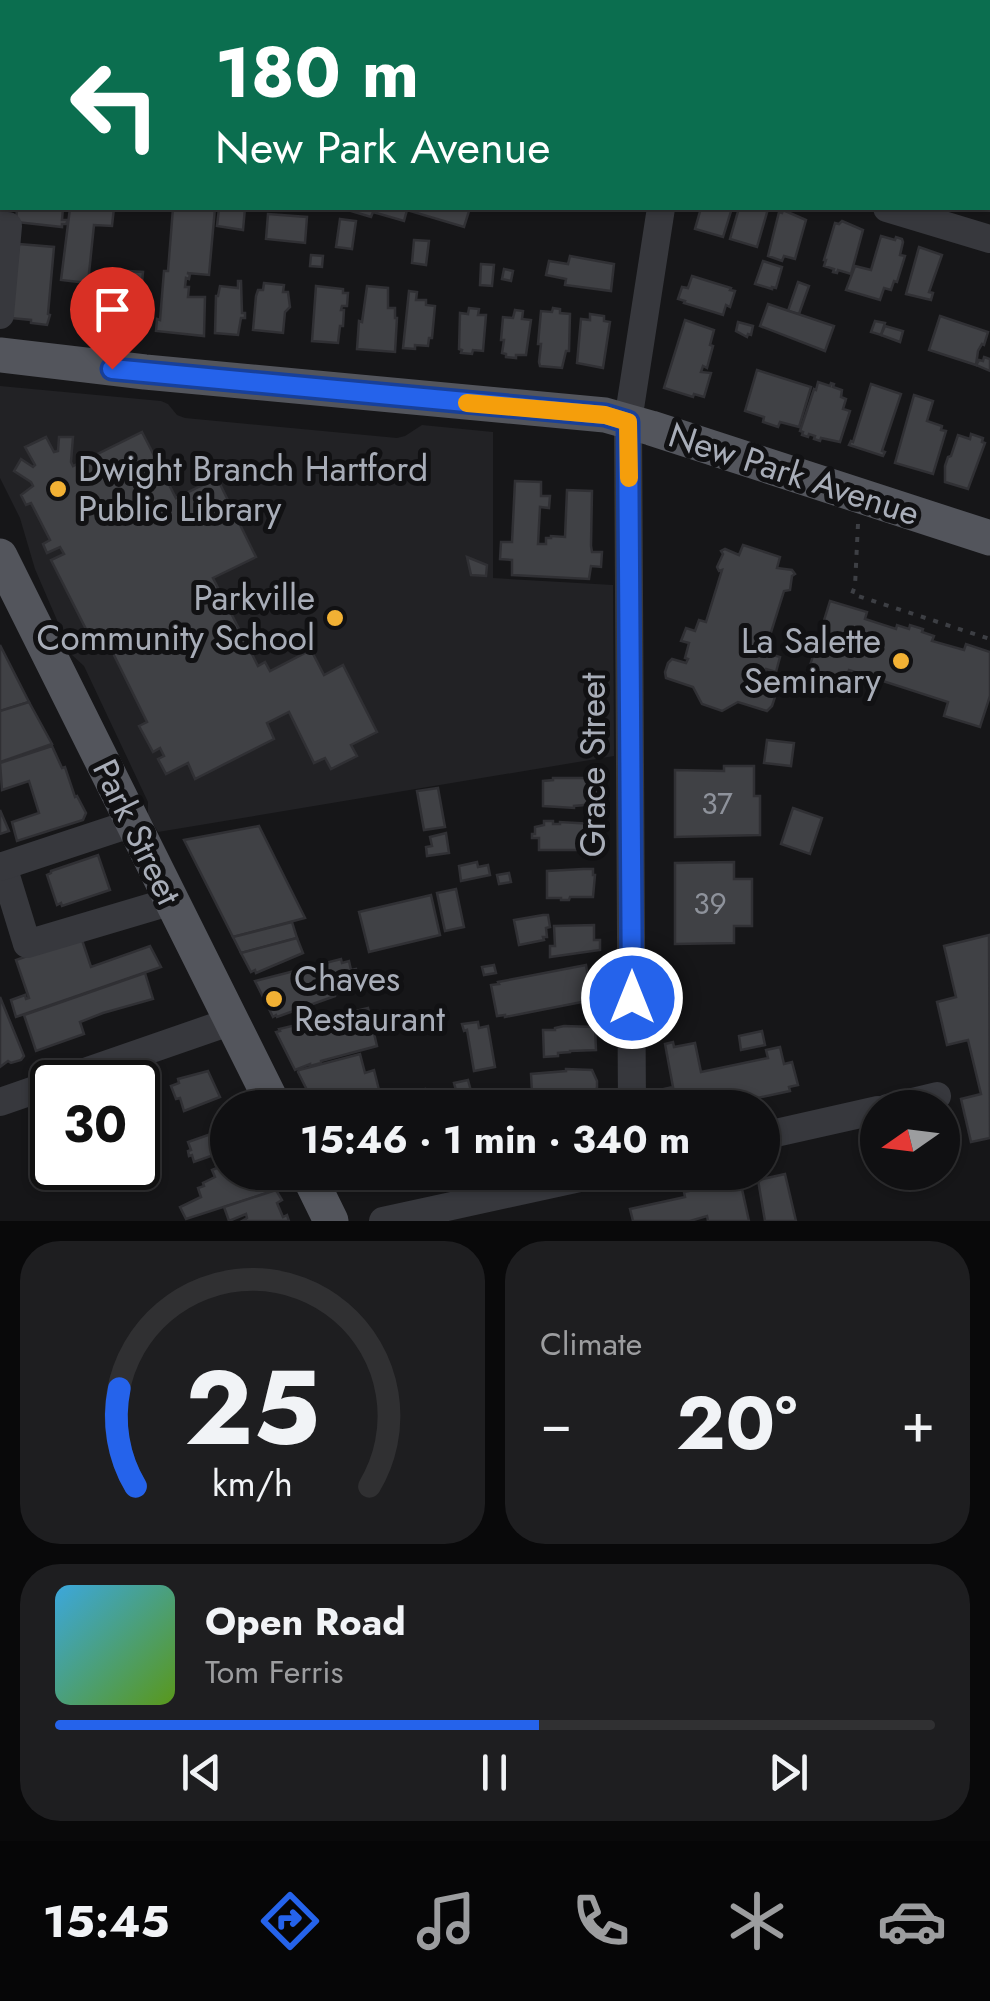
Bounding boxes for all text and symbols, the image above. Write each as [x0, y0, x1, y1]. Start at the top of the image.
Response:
text: 180 m [215, 22, 419, 123]
icon: left [50, 40, 180, 170]
text: New Park Avenue [215, 115, 550, 180]
pin [70, 267, 155, 370]
icon: arrive [85, 282, 140, 337]
street label: New Park Avenue [662, 410, 926, 538]
place label: Dwight Branch Hartford Public Library [78, 444, 428, 534]
marker: Dwight Branch Hartford Public Library [47, 478, 69, 500]
place label: Parkville Community School [37, 573, 315, 663]
marker: Parkville Community School [324, 607, 346, 629]
place label: La Salette Seminary [741, 616, 882, 706]
marker: La Salette Seminary [890, 650, 912, 672]
street label: Grace Street [568, 672, 618, 857]
street label: Park Street [80, 751, 194, 914]
house number: 37 [701, 782, 733, 825]
house number: 39 [693, 882, 727, 925]
position arrow [580, 946, 684, 1050]
place label: Chaves Restaurant [294, 954, 446, 1044]
marker: Chaves Restaurant [263, 988, 285, 1010]
speed limit sign: 30 [30, 1060, 160, 1190]
north arrow [860, 1090, 960, 1190]
map controls [860, 1090, 960, 1190]
text: 15:46 · 1 min · 340 m [300, 1112, 690, 1167]
text: Climate [540, 1321, 642, 1367]
text: 25 [185, 1333, 320, 1483]
text: 20° [676, 1369, 797, 1477]
text: − [540, 1383, 572, 1463]
text: + [901, 1383, 935, 1463]
text: km/h [212, 1458, 293, 1509]
text: Open Road [205, 1594, 406, 1649]
text: Tom Ferris [205, 1649, 343, 1695]
icon: previous [174, 1745, 229, 1800]
icon: pause [467, 1745, 522, 1800]
icon: next [761, 1745, 816, 1800]
icon: directions [255, 1886, 325, 1956]
icon: music [411, 1886, 481, 1956]
icon: phone [566, 1886, 636, 1956]
icon: climate [722, 1886, 792, 1956]
icon: car [877, 1886, 947, 1956]
text: 15:45 [43, 1889, 170, 1954]

